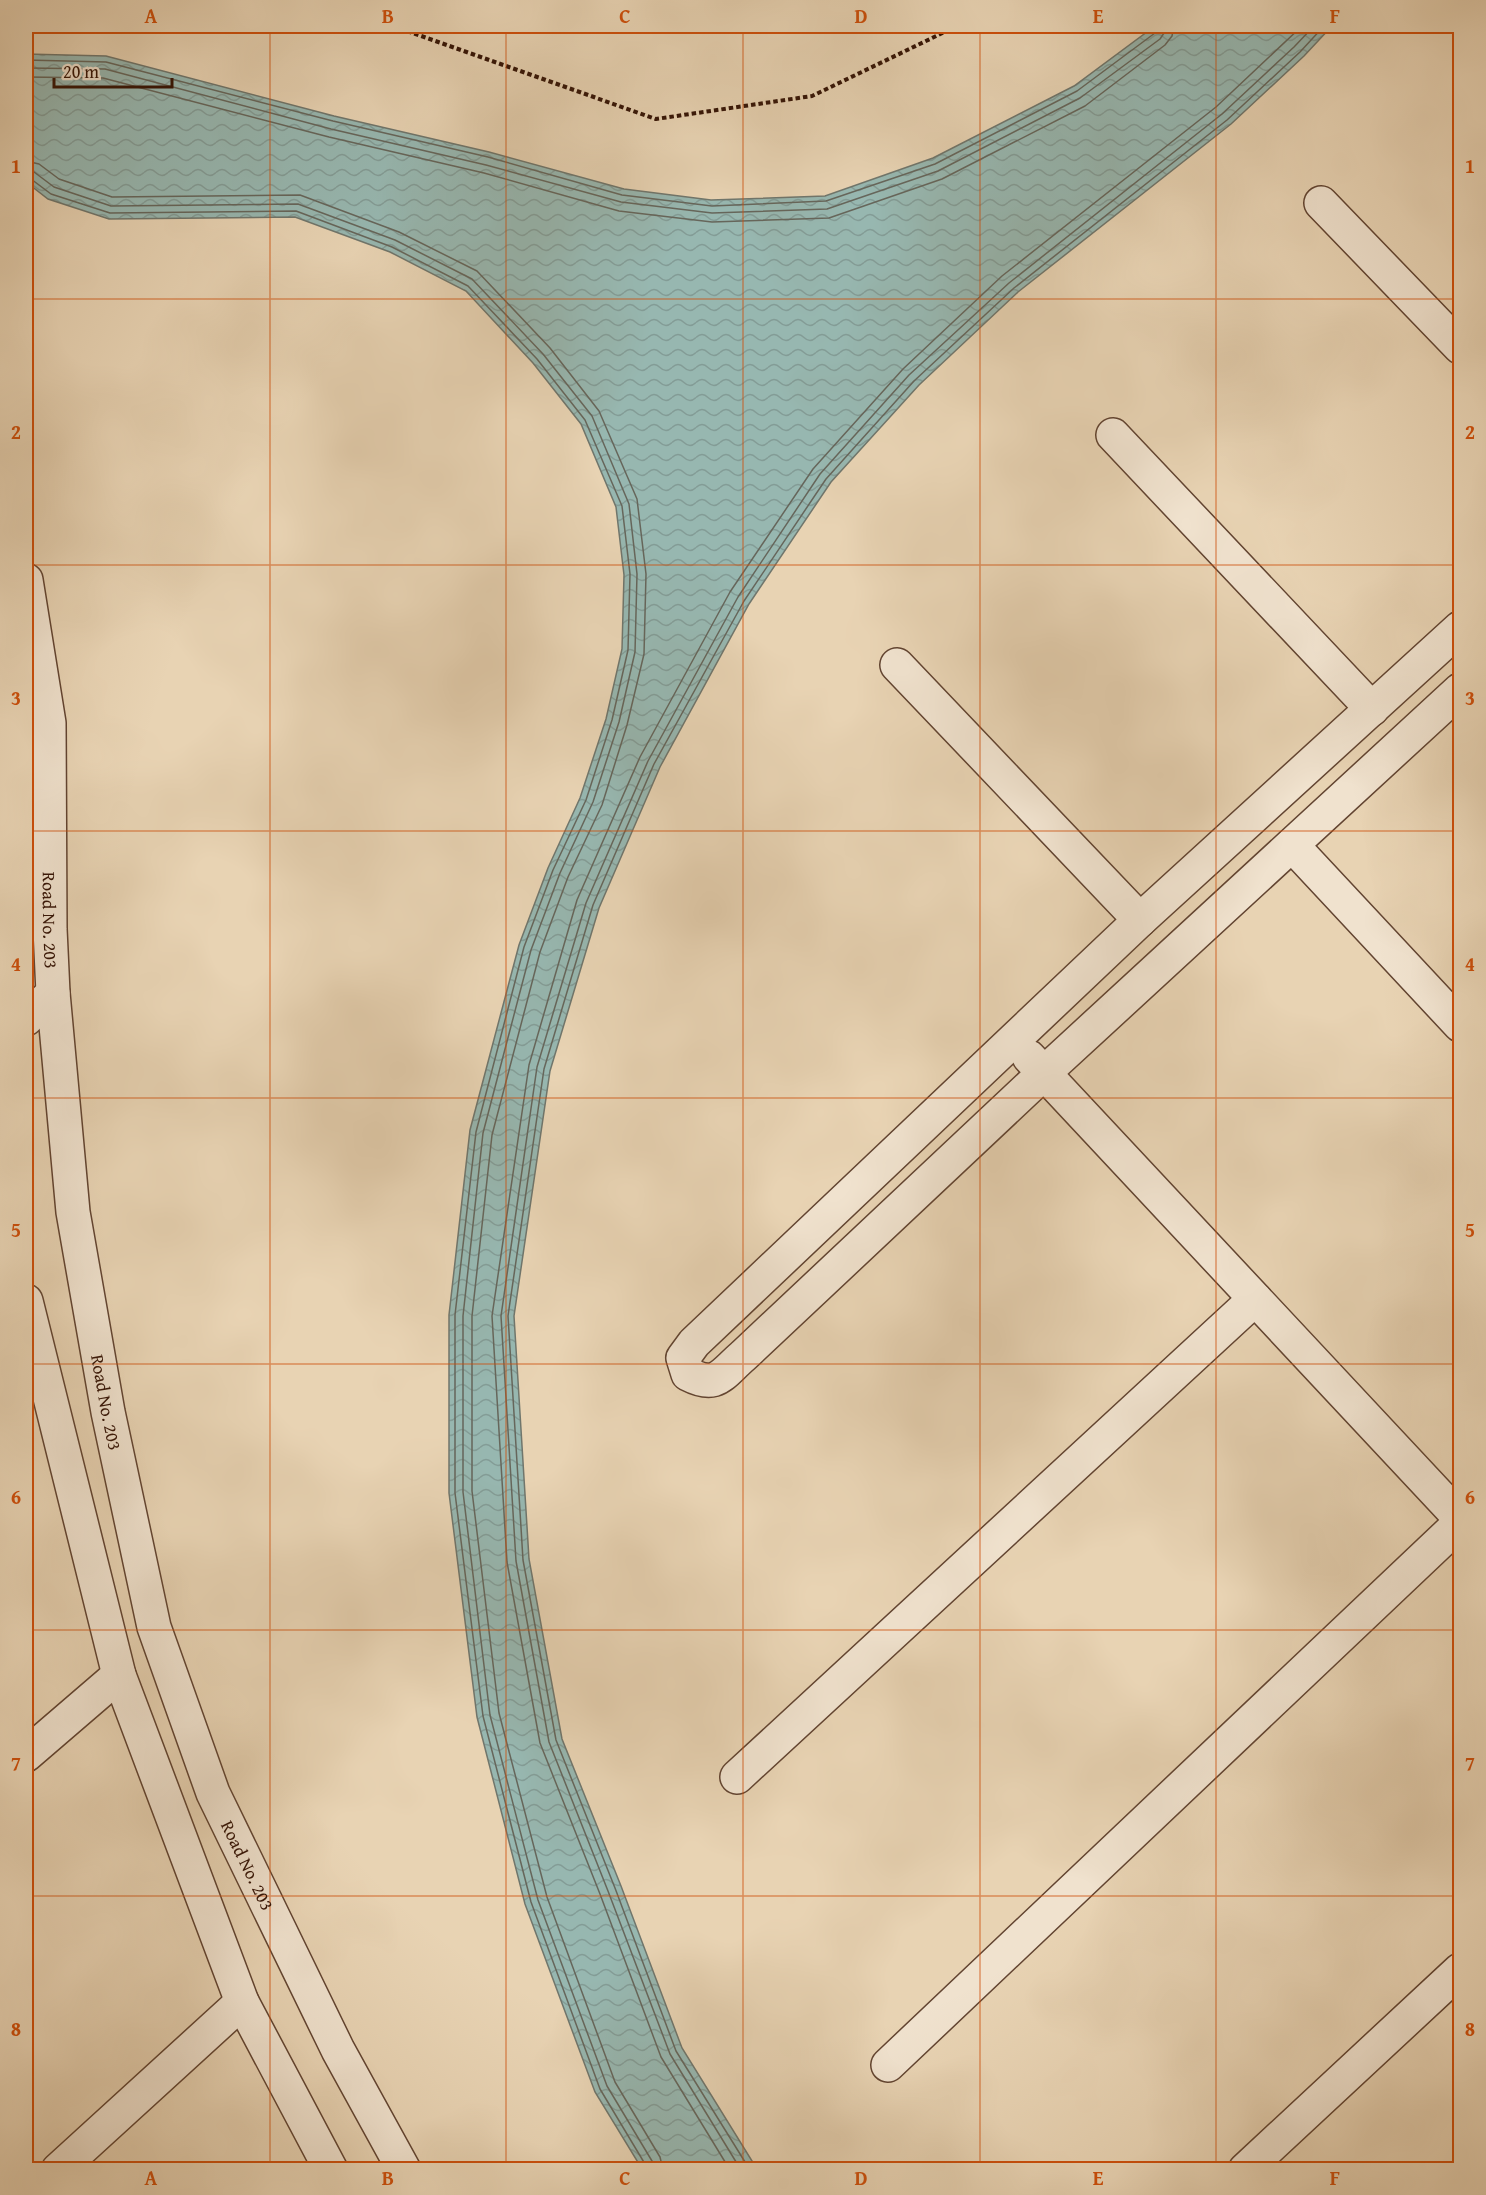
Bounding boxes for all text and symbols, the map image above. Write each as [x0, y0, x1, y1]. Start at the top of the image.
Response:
text: A [145, 1, 158, 30]
text: B [382, 1, 394, 30]
text: C [619, 1, 631, 30]
text: D [854, 1, 868, 30]
text: E [1093, 1, 1104, 30]
text: F [1330, 1, 1340, 30]
scale bar [54, 51, 172, 89]
text: 20 m [63, 58, 99, 85]
text: 1 [11, 151, 21, 180]
text: 1 [1465, 151, 1475, 180]
text: 2 [11, 417, 21, 446]
text: 2 [1465, 417, 1475, 446]
text: 3 [11, 683, 21, 712]
text: 3 [1465, 683, 1475, 712]
street label: Road No. 203 [36, 872, 65, 969]
text: 4 [11, 949, 21, 978]
text: 4 [1465, 949, 1475, 978]
text: 5 [11, 1215, 21, 1244]
text: 5 [1465, 1215, 1475, 1244]
street label: Road No. 203 [85, 1352, 129, 1453]
text: 6 [11, 1482, 21, 1511]
text: 6 [1465, 1482, 1475, 1511]
text: 7 [11, 1748, 21, 1777]
text: 7 [1465, 1748, 1475, 1777]
street label: Road No. 203 [215, 1816, 281, 1915]
text: 8 [11, 2014, 21, 2043]
text: 8 [1465, 2014, 1475, 2043]
text: A [145, 2163, 158, 2192]
text: B [382, 2163, 394, 2192]
text: C [619, 2163, 631, 2192]
text: D [854, 2163, 868, 2192]
text: E [1093, 2163, 1104, 2192]
text: F [1330, 2163, 1340, 2192]

